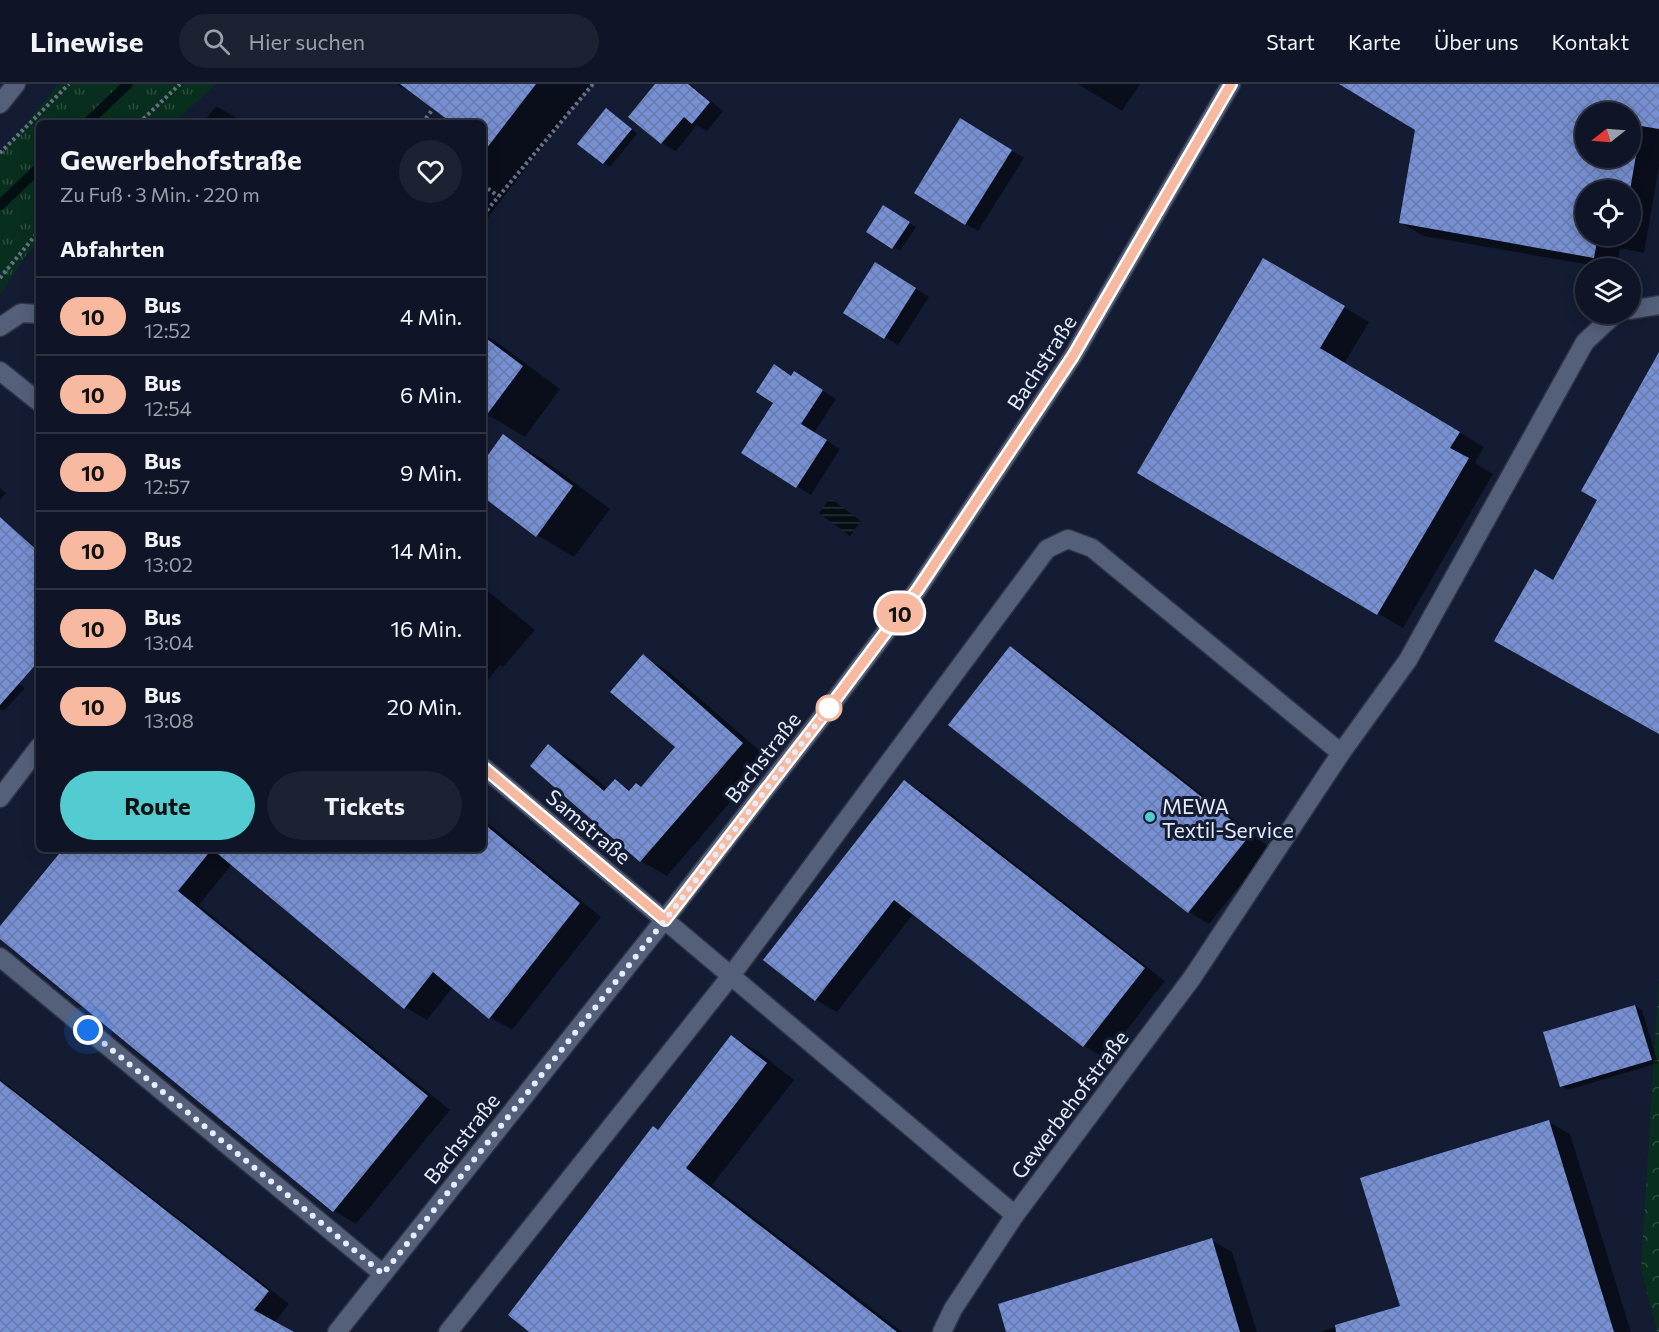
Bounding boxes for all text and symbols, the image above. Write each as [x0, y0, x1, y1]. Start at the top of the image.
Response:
search box [179, 14, 599, 68]
text: Linewise [30, 24, 143, 58]
icon: search [200, 25, 233, 58]
text: Hier suchen [248, 28, 365, 55]
text: Start [1266, 29, 1315, 54]
text: Karte [1348, 29, 1401, 54]
text: Über uns [1434, 29, 1518, 54]
text: Kontakt [1551, 29, 1629, 54]
north arrow [1575, 102, 1641, 168]
map controls [1575, 102, 1641, 324]
button: heart [399, 140, 462, 203]
text: Gewerbehofstraße [60, 142, 302, 176]
button: locate [1575, 180, 1641, 246]
text: Zu Fuß · 3 Min. · 220 m [60, 182, 260, 206]
text: Abfahrten [60, 235, 164, 262]
button: layers [1575, 258, 1641, 324]
text: Bus [144, 291, 181, 318]
text: 4 Min. [400, 303, 462, 330]
text: 10 [81, 304, 105, 329]
street label: Bachstraße [1001, 310, 1081, 414]
text: 12:52 [144, 318, 191, 342]
text: Bus [144, 369, 181, 396]
text: 6 Min. [400, 381, 462, 408]
text: 10 [81, 382, 105, 407]
text: 12:54 [144, 396, 192, 420]
text: Bus [144, 447, 181, 474]
text: 9 Min. [400, 459, 462, 486]
text: 10 [81, 460, 105, 485]
text: 12:57 [144, 474, 190, 498]
text: Bus [144, 525, 181, 552]
text: 14 Min. [391, 537, 462, 564]
text: 10 [81, 538, 105, 563]
text: 13:02 [144, 552, 193, 576]
line badge: 10 [873, 594, 927, 632]
text: 10 [888, 601, 912, 626]
text: Bus [144, 603, 181, 630]
text: 16 Min. [391, 615, 462, 642]
text: 10 [81, 616, 105, 641]
text: 13:04 [144, 630, 194, 654]
text: Bus [144, 681, 181, 708]
text: 20 Min. [387, 693, 462, 720]
text: 10 [81, 694, 105, 719]
unlabelled marker [816, 695, 842, 721]
street label: Bachstraße [719, 707, 805, 807]
text: 13:08 [144, 708, 194, 732]
button: Route [60, 771, 255, 840]
button: Tickets [267, 771, 462, 840]
street label: Samstraße [542, 783, 636, 869]
place label: MEWA Textil-Service [1162, 793, 1294, 842]
marker: MEWA Textil-Service [1143, 810, 1157, 824]
your location [73, 1015, 103, 1045]
street label: Gewerbehofstraße [1005, 1025, 1133, 1183]
street label: Bachstraße [418, 1088, 504, 1188]

